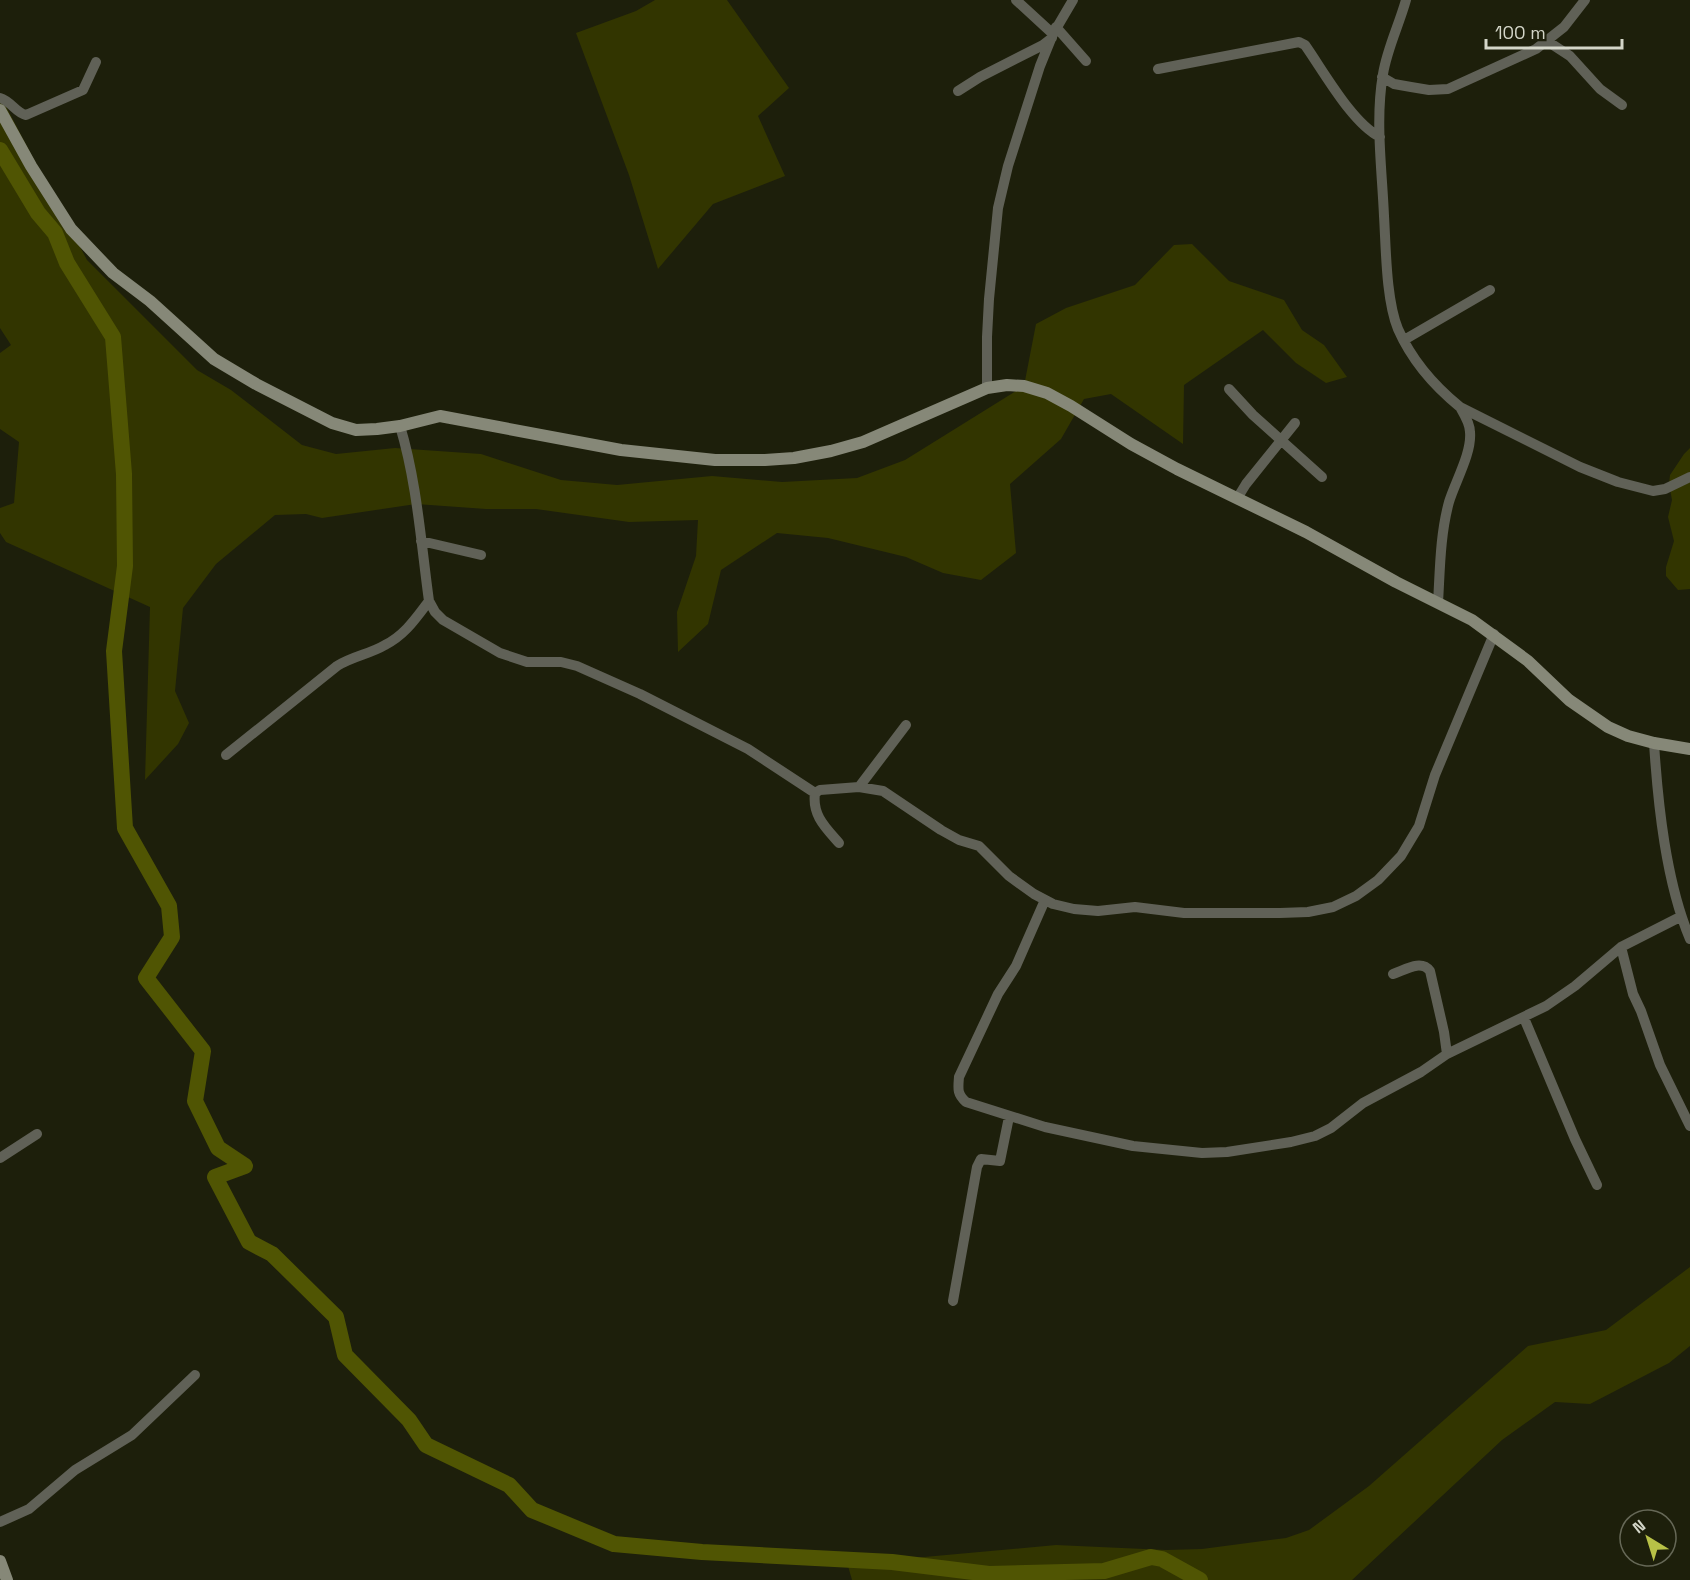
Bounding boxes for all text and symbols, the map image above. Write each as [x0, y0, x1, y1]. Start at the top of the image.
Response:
scale bar [1486, 12, 1622, 50]
text: 100 m [1495, 21, 1546, 44]
north arrow [1618, 1508, 1678, 1568]
text: N [1628, 1515, 1650, 1538]

